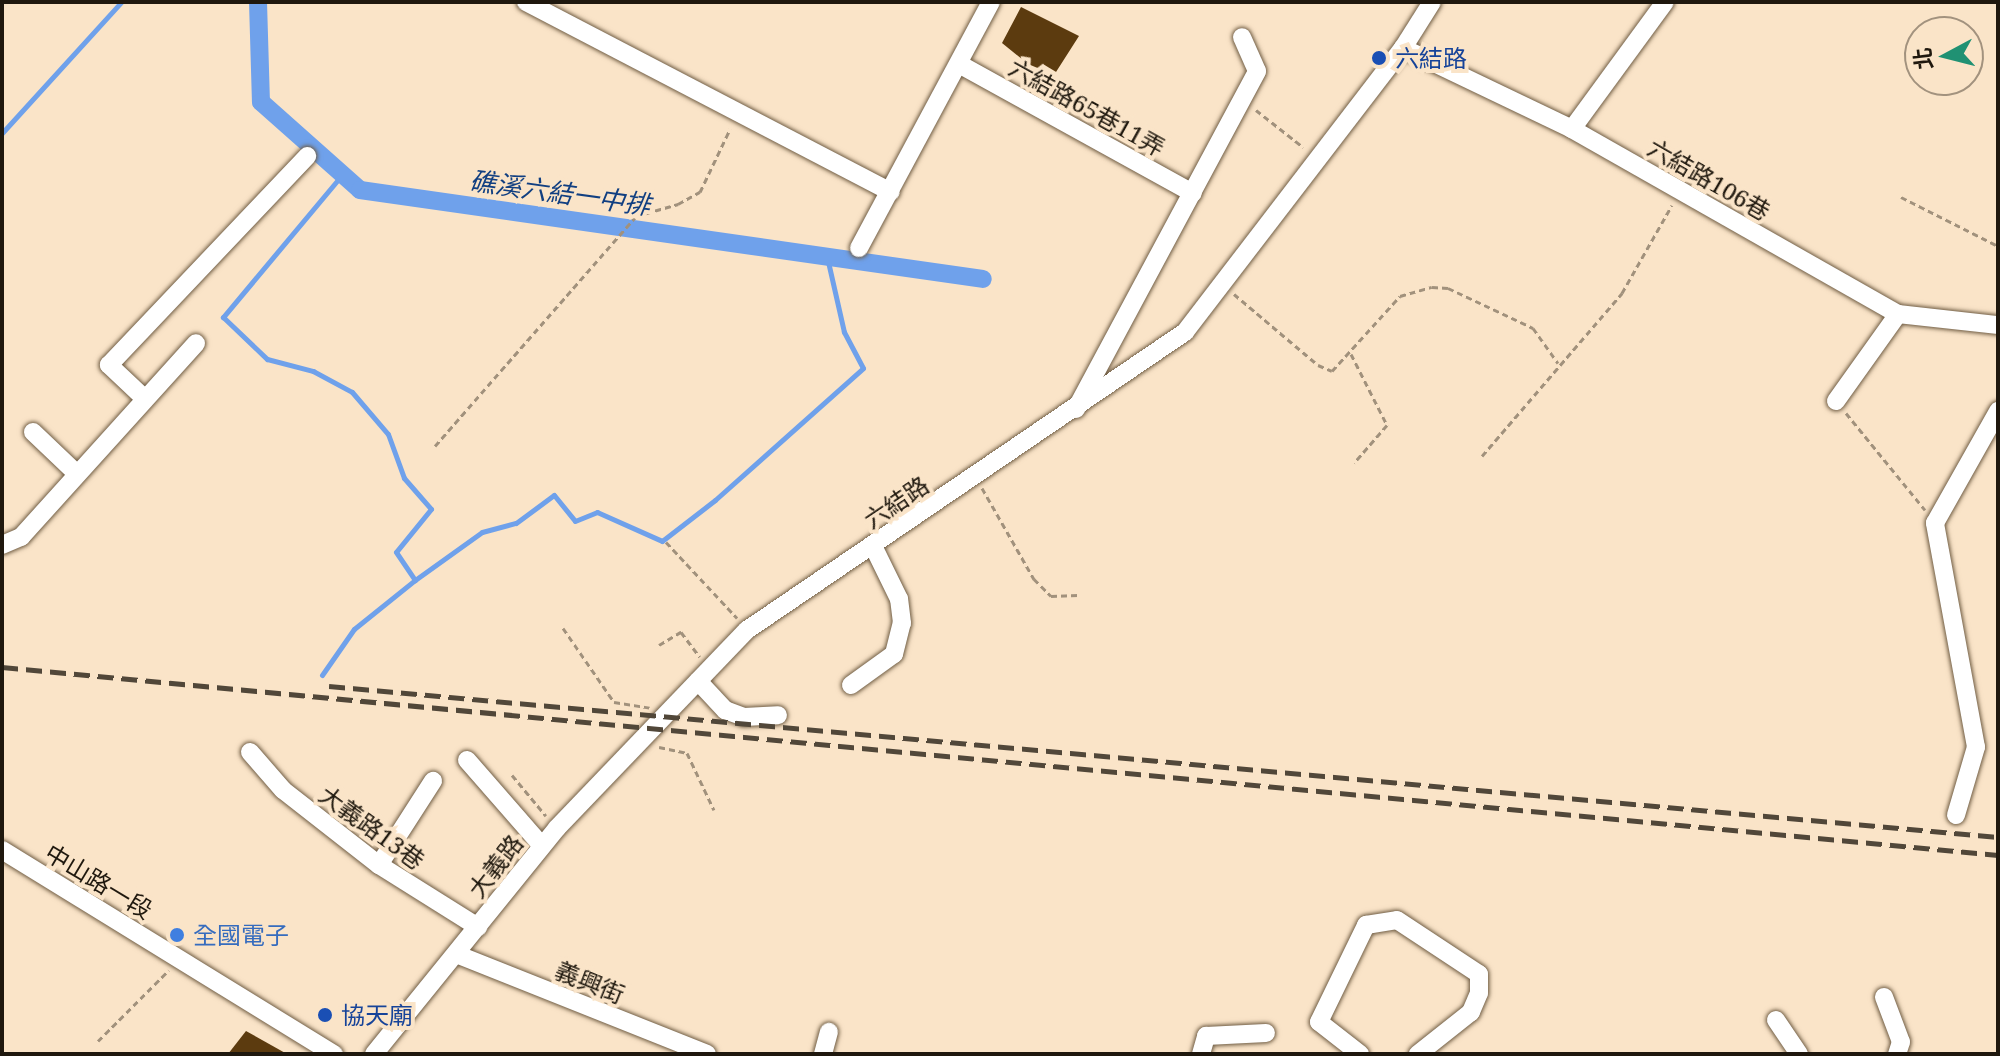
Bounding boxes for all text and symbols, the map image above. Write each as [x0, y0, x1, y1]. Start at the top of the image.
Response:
north arrow [1904, 16, 1984, 96]
place label: 六結路 [1395, 44, 1467, 72]
text: 北 [1906, 46, 1938, 71]
marker: 六結路 [1370, 49, 1388, 67]
street label: 六結路65巷11弄 [1004, 52, 1170, 162]
street label: 六結路106巷 [1643, 132, 1775, 226]
water label: 礁溪六結一中排 [468, 165, 652, 221]
street label: 六結路 [858, 470, 934, 534]
street label: 大義路13巷 [314, 779, 430, 875]
street label: 大義路 [461, 829, 529, 903]
street label: 中山路一段 [40, 838, 158, 924]
place label: 全國電子 [193, 921, 289, 949]
marker: 全國電子 [168, 926, 186, 944]
street label: 義興街 [551, 955, 629, 1009]
place label: 協天廟 [341, 1001, 413, 1029]
marker: 協天廟 [316, 1006, 334, 1024]

